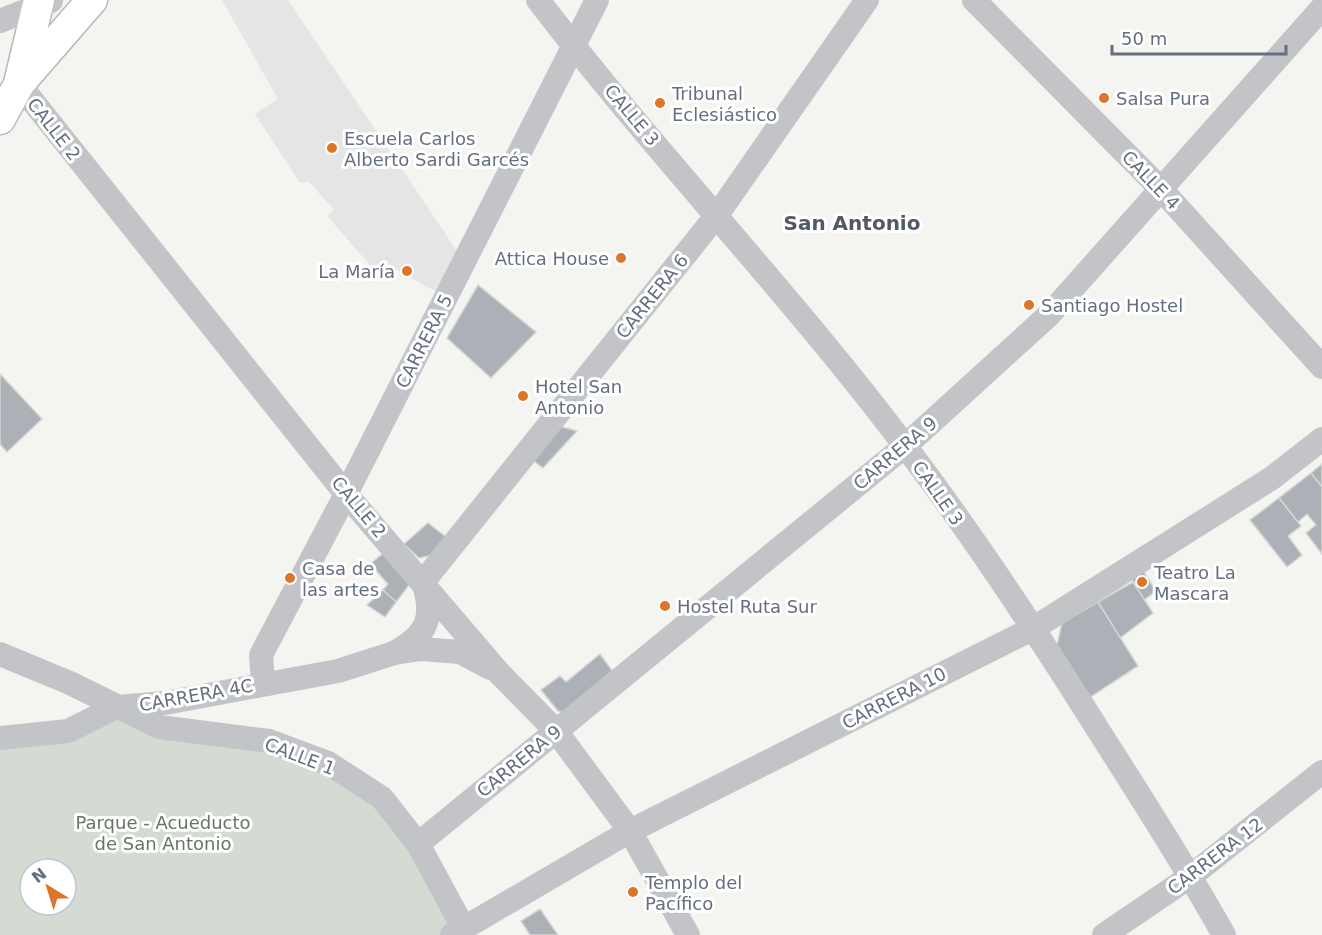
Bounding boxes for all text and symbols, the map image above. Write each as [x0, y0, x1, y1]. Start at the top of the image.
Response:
scale bar [1112, 18, 1286, 56]
text: 50 m [1121, 28, 1167, 49]
street label: CALLE 3 [600, 80, 664, 150]
place label: Tribunal Eclesiástico [671, 83, 777, 125]
place label: Salsa Pura [1116, 88, 1210, 109]
marker: Salsa Pura [1097, 91, 1111, 105]
street label: CALLE 2 [23, 94, 85, 164]
marker: Tribunal Eclesiástico [653, 96, 667, 110]
place label: Escuela Carlos Alberto Sardi Garcés [344, 128, 529, 170]
marker: Escuela Carlos Alberto Sardi Garcés [325, 141, 339, 155]
street label: CALLE 4 [1118, 146, 1184, 214]
district label: San Antonio [784, 211, 920, 235]
place label: Attica House [495, 248, 609, 269]
street label: CARRERA 6 [612, 250, 692, 342]
marker: Attica House [614, 251, 628, 265]
place label: La María [318, 261, 395, 282]
marker: La María [400, 264, 414, 278]
street label: CARRERA 5 [391, 291, 457, 391]
place label: Santiago Hostel [1041, 295, 1183, 316]
marker: Santiago Hostel [1022, 298, 1036, 312]
place label: Hotel San Antonio [535, 376, 622, 418]
marker: Hotel San Antonio [516, 389, 530, 403]
street label: CARRERA 9 [849, 412, 941, 494]
street label: CALLE 3 [908, 457, 968, 529]
street label: CALLE 2 [327, 472, 391, 542]
place label: Casa de las artes [302, 558, 379, 600]
place label: Teatro La Mascara [1153, 562, 1236, 604]
marker: Casa de las artes [283, 571, 297, 585]
marker: Teatro La Mascara [1135, 575, 1149, 589]
place label: Hostel Ruta Sur [677, 596, 818, 617]
marker: Hostel Ruta Sur [658, 599, 672, 613]
street label: CARRERA 10 [838, 663, 950, 733]
street label: CARRERA 4C [137, 675, 255, 715]
street label: CARRERA 9 [473, 721, 565, 801]
street label: CALLE 1 [262, 733, 338, 779]
park label: Parque - Acueducto de San Antonio [75, 812, 251, 854]
street label: CARRERA 12 [1163, 813, 1267, 899]
north arrow [18, 857, 78, 917]
text: N [28, 864, 50, 887]
place label: Templo del Pacífico [644, 872, 742, 914]
marker: Templo del Pacífico [626, 885, 640, 899]

